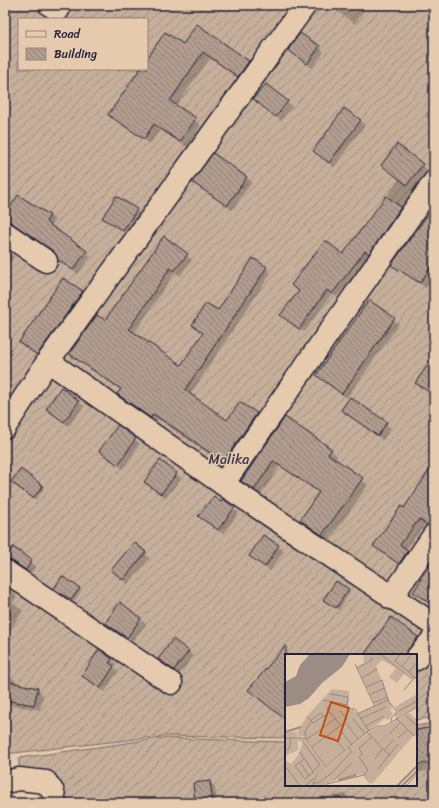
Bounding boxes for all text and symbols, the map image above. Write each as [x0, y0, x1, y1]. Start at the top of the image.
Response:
legend [18, 18, 148, 70]
text: Road [54, 23, 81, 45]
text: Building [54, 43, 97, 65]
park label: Malika [209, 447, 249, 472]
inset map [285, 654, 417, 786]

